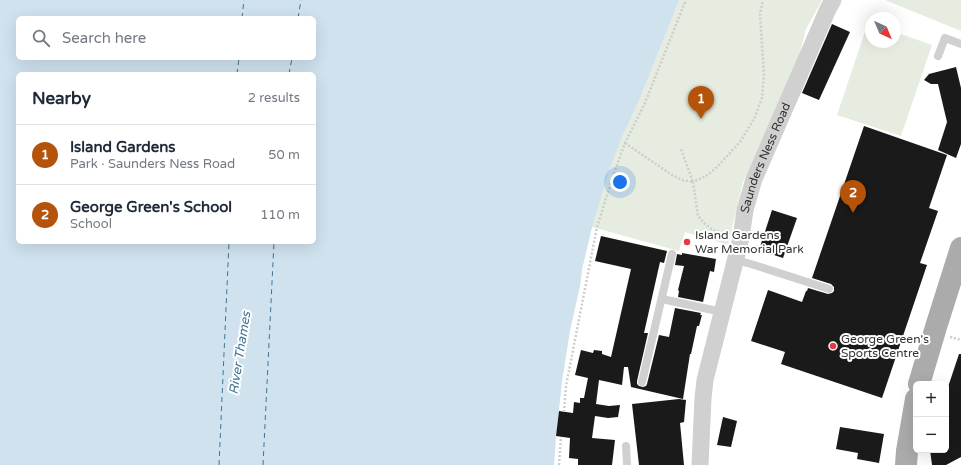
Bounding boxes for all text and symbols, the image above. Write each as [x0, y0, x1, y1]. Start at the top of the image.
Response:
north arrow [865, 12, 901, 48]
search box [16, 16, 316, 60]
icon: search [30, 27, 52, 49]
text: Search here [62, 29, 146, 47]
pin: 1 [688, 86, 714, 119]
text: Nearby [32, 88, 91, 109]
text: 2 results [248, 90, 300, 106]
street label: Saunders Ness Road [737, 100, 793, 215]
text: Island Gardens [70, 138, 176, 156]
text: 1 [41, 147, 49, 163]
text: 50 m [268, 147, 300, 163]
text: Park · Saunders Ness Road [70, 156, 235, 172]
your location [610, 172, 630, 192]
pin: 2 [840, 180, 866, 213]
text: George Green's School [70, 198, 232, 216]
text: 2 [41, 207, 49, 223]
text: 110 m [260, 207, 300, 223]
text: School [70, 216, 112, 232]
place label: Island Gardens War Memorial Park [695, 228, 804, 256]
marker: Island Gardens War Memorial Park [682, 237, 692, 247]
water label: River Thames [226, 310, 255, 396]
place label: George Green's Sports Centre [841, 332, 929, 360]
marker: George Green's Sports Centre [828, 341, 838, 351]
map controls [913, 381, 949, 453]
button: + [913, 381, 949, 417]
button: − [913, 417, 949, 453]

